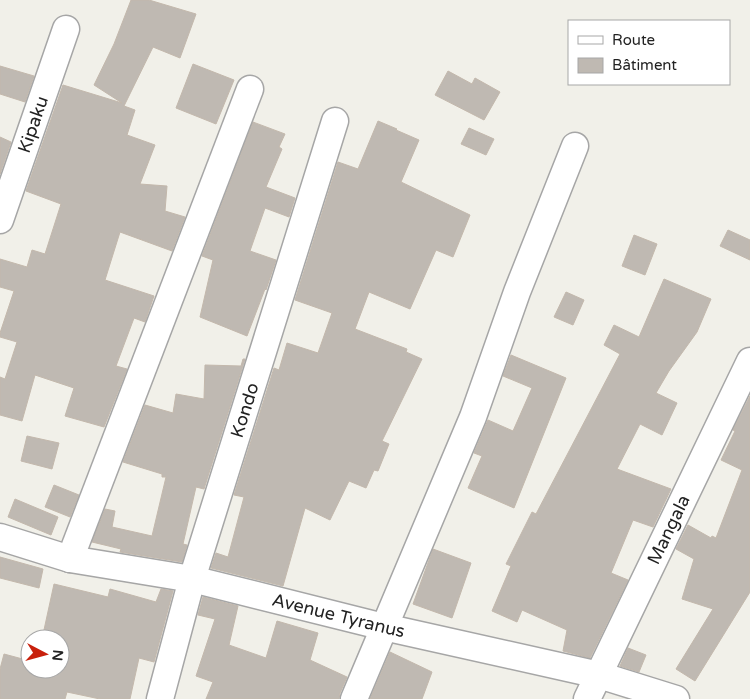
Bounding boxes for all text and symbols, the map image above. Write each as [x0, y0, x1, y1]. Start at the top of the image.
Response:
legend [568, 20, 730, 85]
text: Route [612, 31, 655, 49]
text: Bâtiment [612, 56, 677, 74]
street label: Kipaku [13, 93, 53, 156]
street label: Kondo [226, 380, 264, 440]
street label: Mangala [643, 491, 695, 568]
street label: Avenue Tyranus [270, 588, 407, 642]
north arrow [20, 629, 70, 679]
text: N [48, 649, 66, 662]

